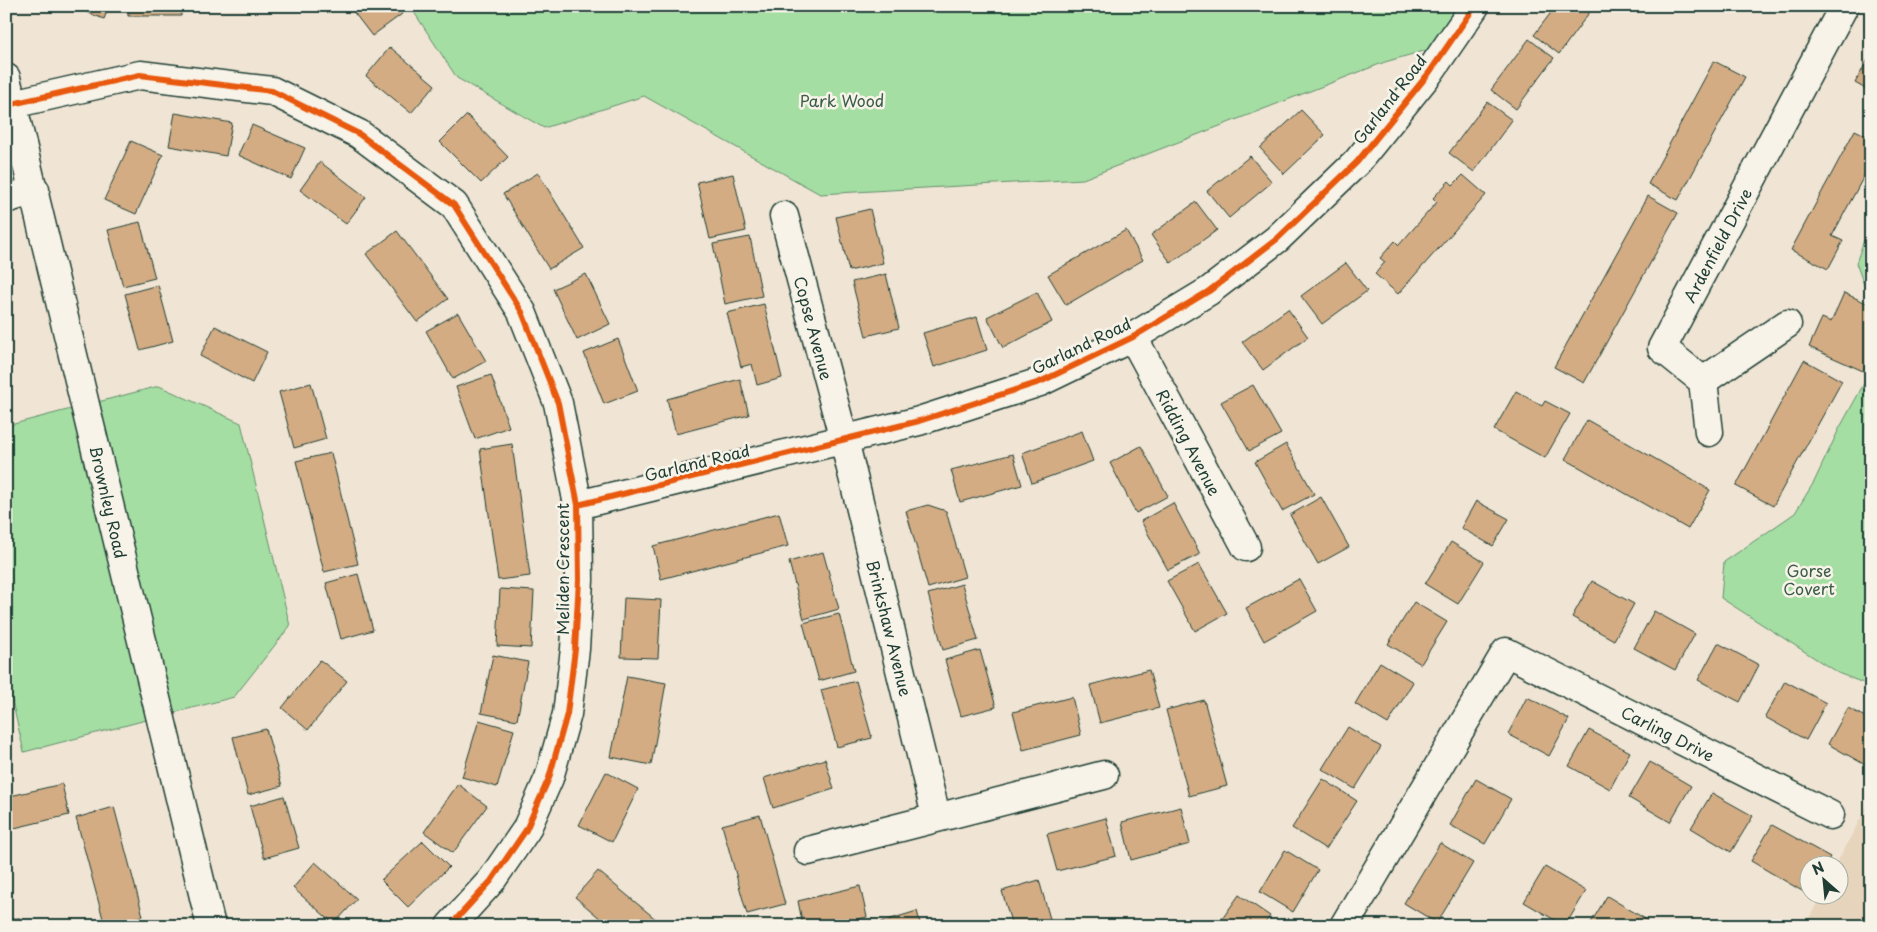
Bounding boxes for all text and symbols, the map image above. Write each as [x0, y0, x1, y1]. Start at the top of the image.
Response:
street label: Garland Road [1346, 49, 1432, 149]
park label: Park Wood [800, 88, 884, 112]
street label: Ardenfield Drive [1677, 184, 1757, 306]
street label: Copse Avenue [789, 273, 839, 383]
street label: Garland Road [1027, 311, 1135, 379]
street label: Ridding Avenue [1151, 384, 1227, 500]
street label: Garland Road [642, 437, 752, 487]
street label: Brownley Road [84, 443, 134, 561]
street label: Meliden Crescent [550, 503, 574, 635]
street label: Brinkshaw Avenue [861, 557, 919, 699]
park label: Gorse Covert [1783, 558, 1835, 600]
street label: Carling Drive [1617, 699, 1719, 767]
north arrow [1800, 854, 1850, 904]
text: N [1808, 856, 1828, 880]

